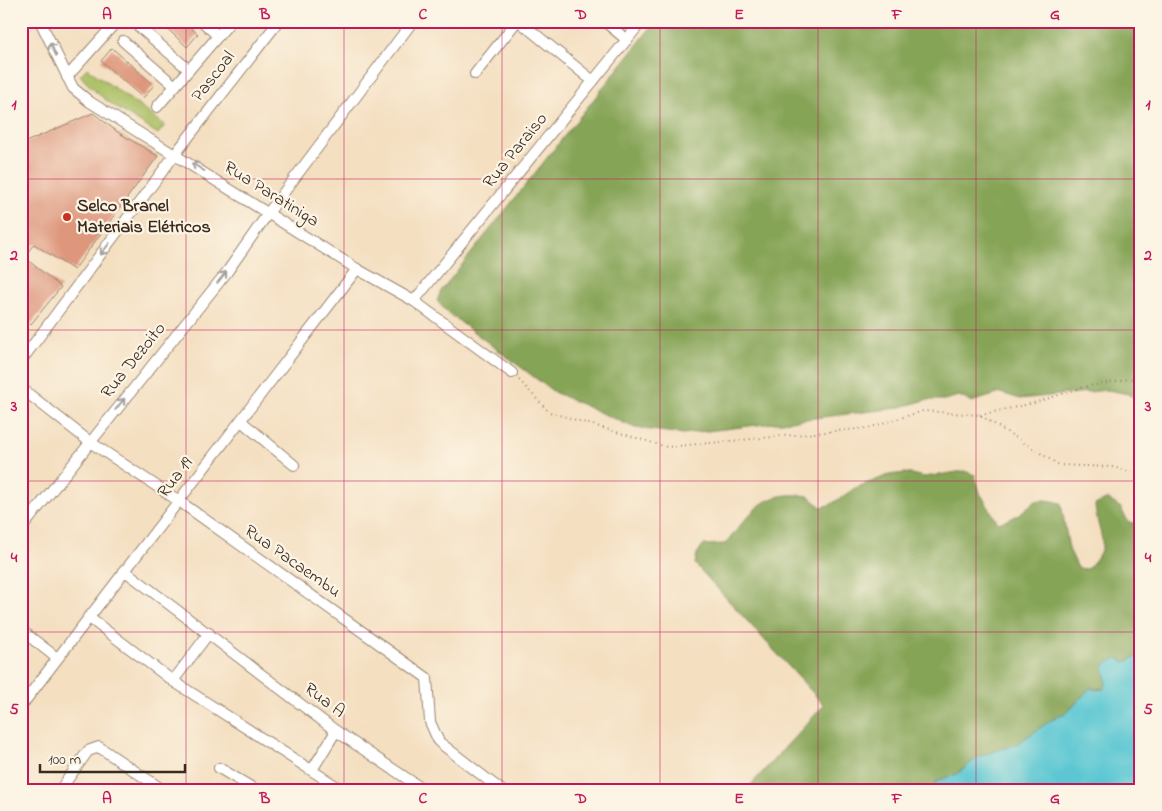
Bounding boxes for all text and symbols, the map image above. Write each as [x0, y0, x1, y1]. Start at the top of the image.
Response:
text: A [102, 3, 112, 27]
text: B [259, 3, 271, 27]
text: C [419, 3, 428, 27]
text: D [574, 3, 587, 27]
text: E [734, 3, 744, 27]
text: F [891, 3, 903, 27]
text: G [1050, 3, 1060, 27]
one-way arrow [48, 42, 57, 57]
street label: Pascoal [186, 46, 242, 108]
text: 1 [11, 93, 17, 117]
text: 1 [1145, 93, 1151, 117]
street label: Rua Paraiso [477, 108, 555, 194]
street label: Rua Paratiniga [218, 155, 324, 235]
one-way arrow [191, 162, 205, 173]
place label: Selco Branel Materiais Elétricos [77, 194, 211, 241]
marker: Selco Branel Materiais Elétricos [61, 211, 73, 223]
one-way arrow [100, 242, 110, 256]
text: 2 [9, 244, 18, 268]
text: 2 [1143, 244, 1152, 268]
one-way arrow [217, 271, 228, 284]
street label: Rua Dezoito [95, 317, 173, 405]
text: 3 [10, 395, 18, 419]
text: 3 [1144, 395, 1152, 419]
one-way arrow [115, 397, 126, 410]
street label: Rua 19 [152, 452, 201, 504]
street label: Rua Pacaembu [238, 519, 346, 605]
text: 4 [10, 546, 18, 570]
text: 4 [1144, 546, 1152, 570]
street label: Rua A [298, 677, 350, 725]
text: 5 [9, 698, 19, 722]
text: 5 [1143, 698, 1153, 722]
scale bar [40, 741, 185, 773]
text: 100 m [48, 749, 81, 771]
text: A [102, 787, 112, 811]
text: B [259, 787, 271, 811]
text: C [419, 787, 428, 811]
text: D [574, 787, 587, 811]
text: E [734, 787, 744, 811]
text: F [891, 787, 903, 811]
text: G [1050, 787, 1060, 811]

